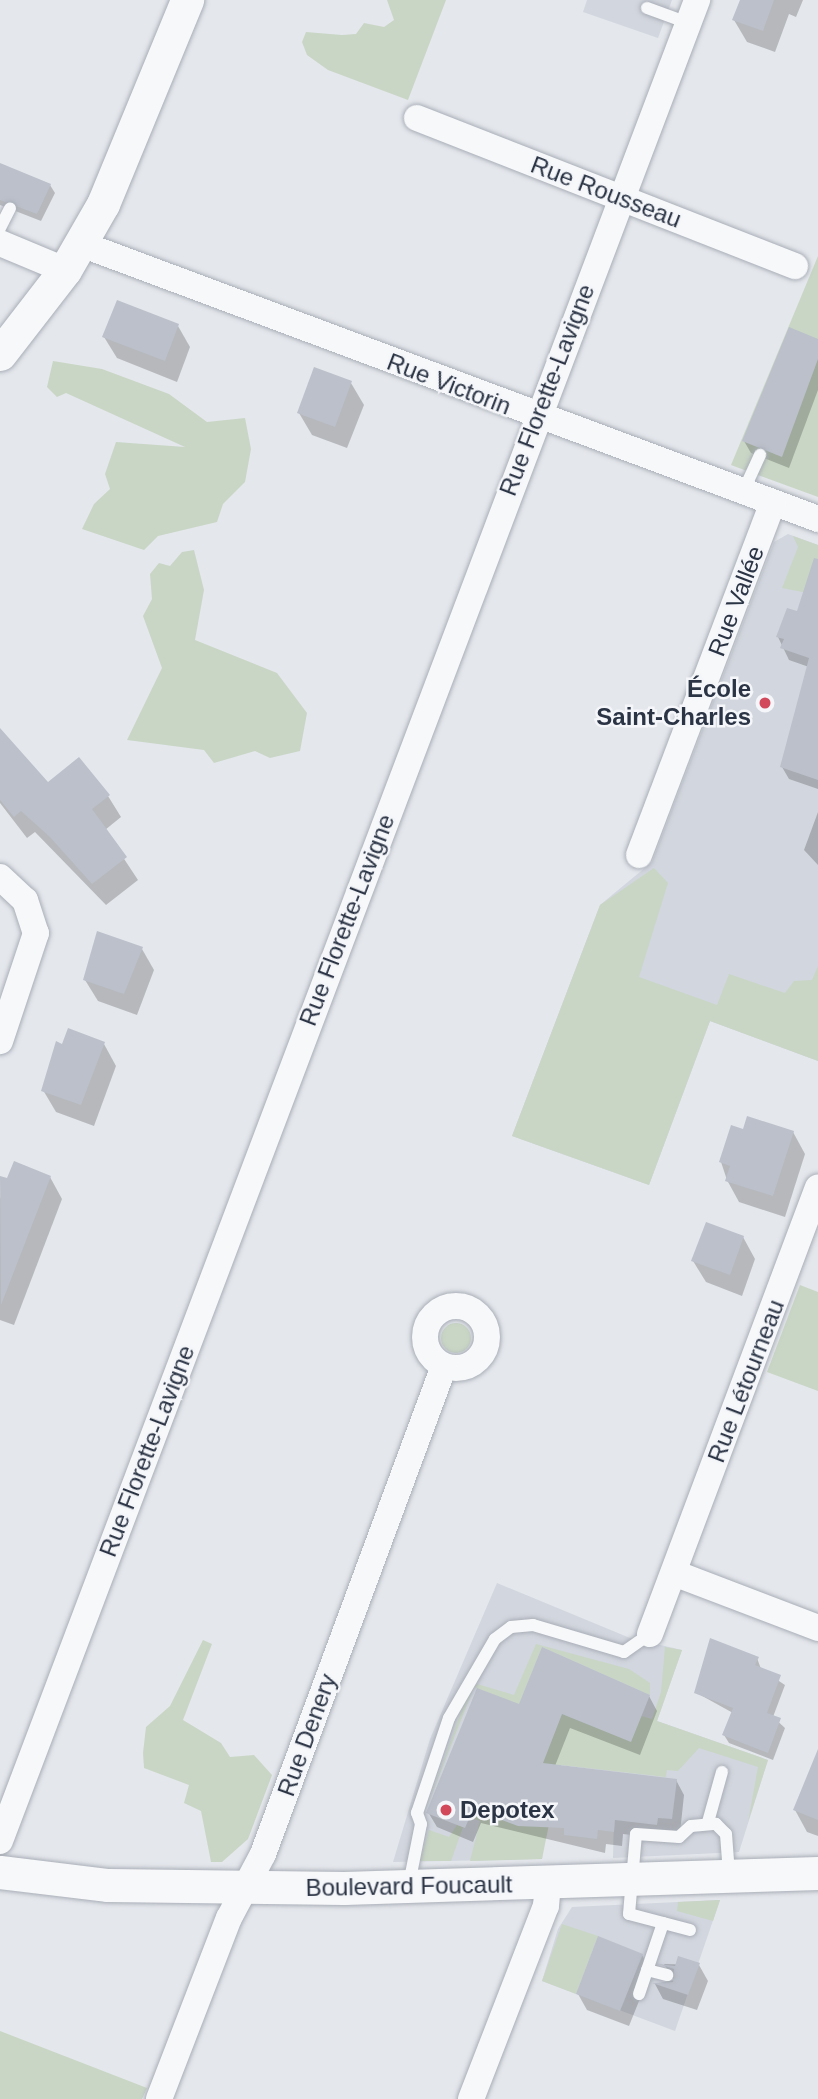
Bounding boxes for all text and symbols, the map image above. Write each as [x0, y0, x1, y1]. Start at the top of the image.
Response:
street label: Rue Rousseau [527, 150, 685, 234]
street label: Rue Florette-Lavigne [493, 280, 601, 500]
street label: Rue Victorin [383, 347, 515, 421]
street label: Rue Vallée [702, 542, 770, 660]
place label: École Saint-Charles [596, 675, 751, 731]
marker: École Saint-Charles [757, 695, 773, 711]
street label: Rue Florette-Lavigne [293, 810, 401, 1030]
street label: Rue Létourneau [702, 1295, 790, 1467]
street label: Rue Florette-Lavigne [93, 1341, 201, 1561]
street label: Rue Denery [272, 1670, 342, 1800]
place label: Depotex [460, 1796, 555, 1824]
marker: Depotex [438, 1802, 454, 1818]
street label: Boulevard Foucault [305, 1870, 513, 1902]

